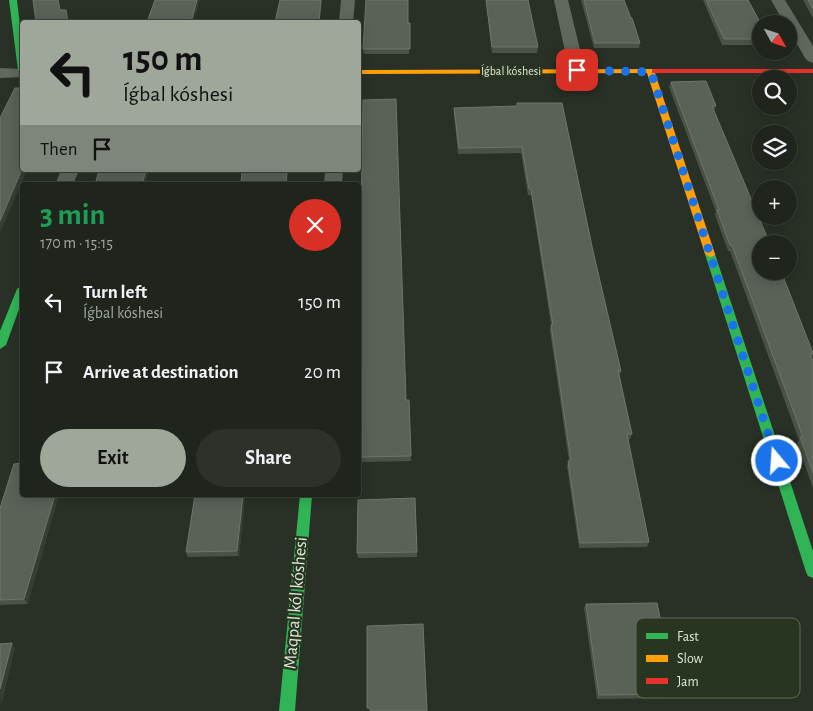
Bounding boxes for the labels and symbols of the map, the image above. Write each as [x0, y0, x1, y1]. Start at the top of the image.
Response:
north arrow [752, 15, 798, 60]
pin [556, 49, 598, 91]
street label: Íǵbal kóshesi [481, 64, 541, 77]
position arrow [750, 434, 802, 486]
street label: Maqpal kól kóshesi [281, 536, 311, 670]
legend [636, 618, 800, 698]
text: Fast [677, 630, 699, 644]
text: Slow [677, 652, 704, 666]
text: Jam [677, 675, 699, 689]

